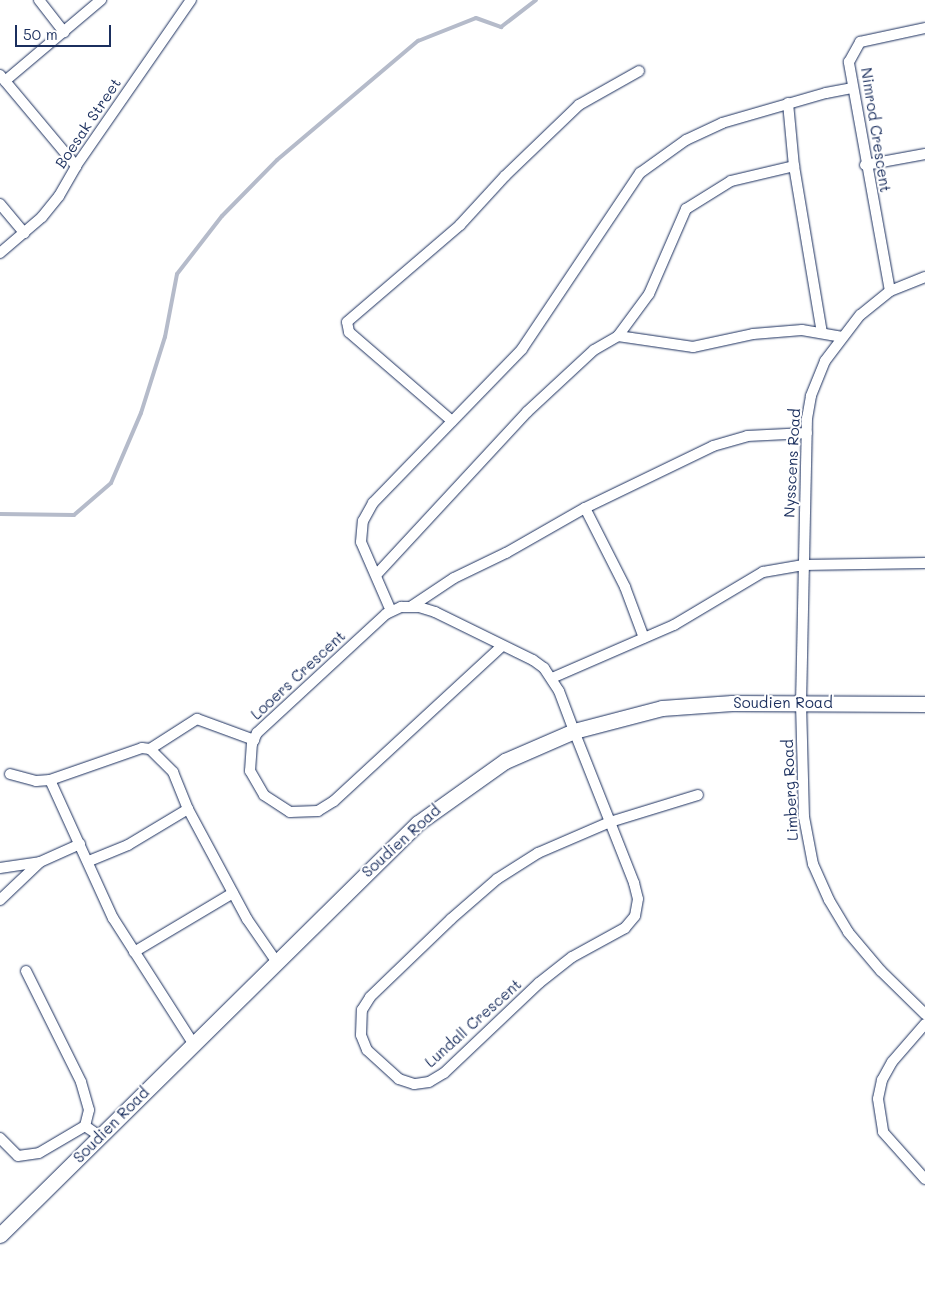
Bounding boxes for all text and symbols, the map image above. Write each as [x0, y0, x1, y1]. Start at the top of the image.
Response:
scale bar [18, 15, 114, 47]
text: 50 m [23, 24, 58, 44]
street label: Nimrod Crescent [857, 66, 895, 194]
street label: Boesak Street [51, 75, 125, 171]
street label: Nysscens Road [780, 408, 804, 518]
street label: Looers Crescent [247, 627, 349, 723]
street label: Soudien Road [733, 694, 833, 712]
street label: Limberg Road [778, 739, 802, 841]
street label: Soudien Road [358, 801, 444, 881]
street label: Lundall Crescent [421, 975, 525, 1071]
street label: Soudien Road [69, 1083, 153, 1167]

